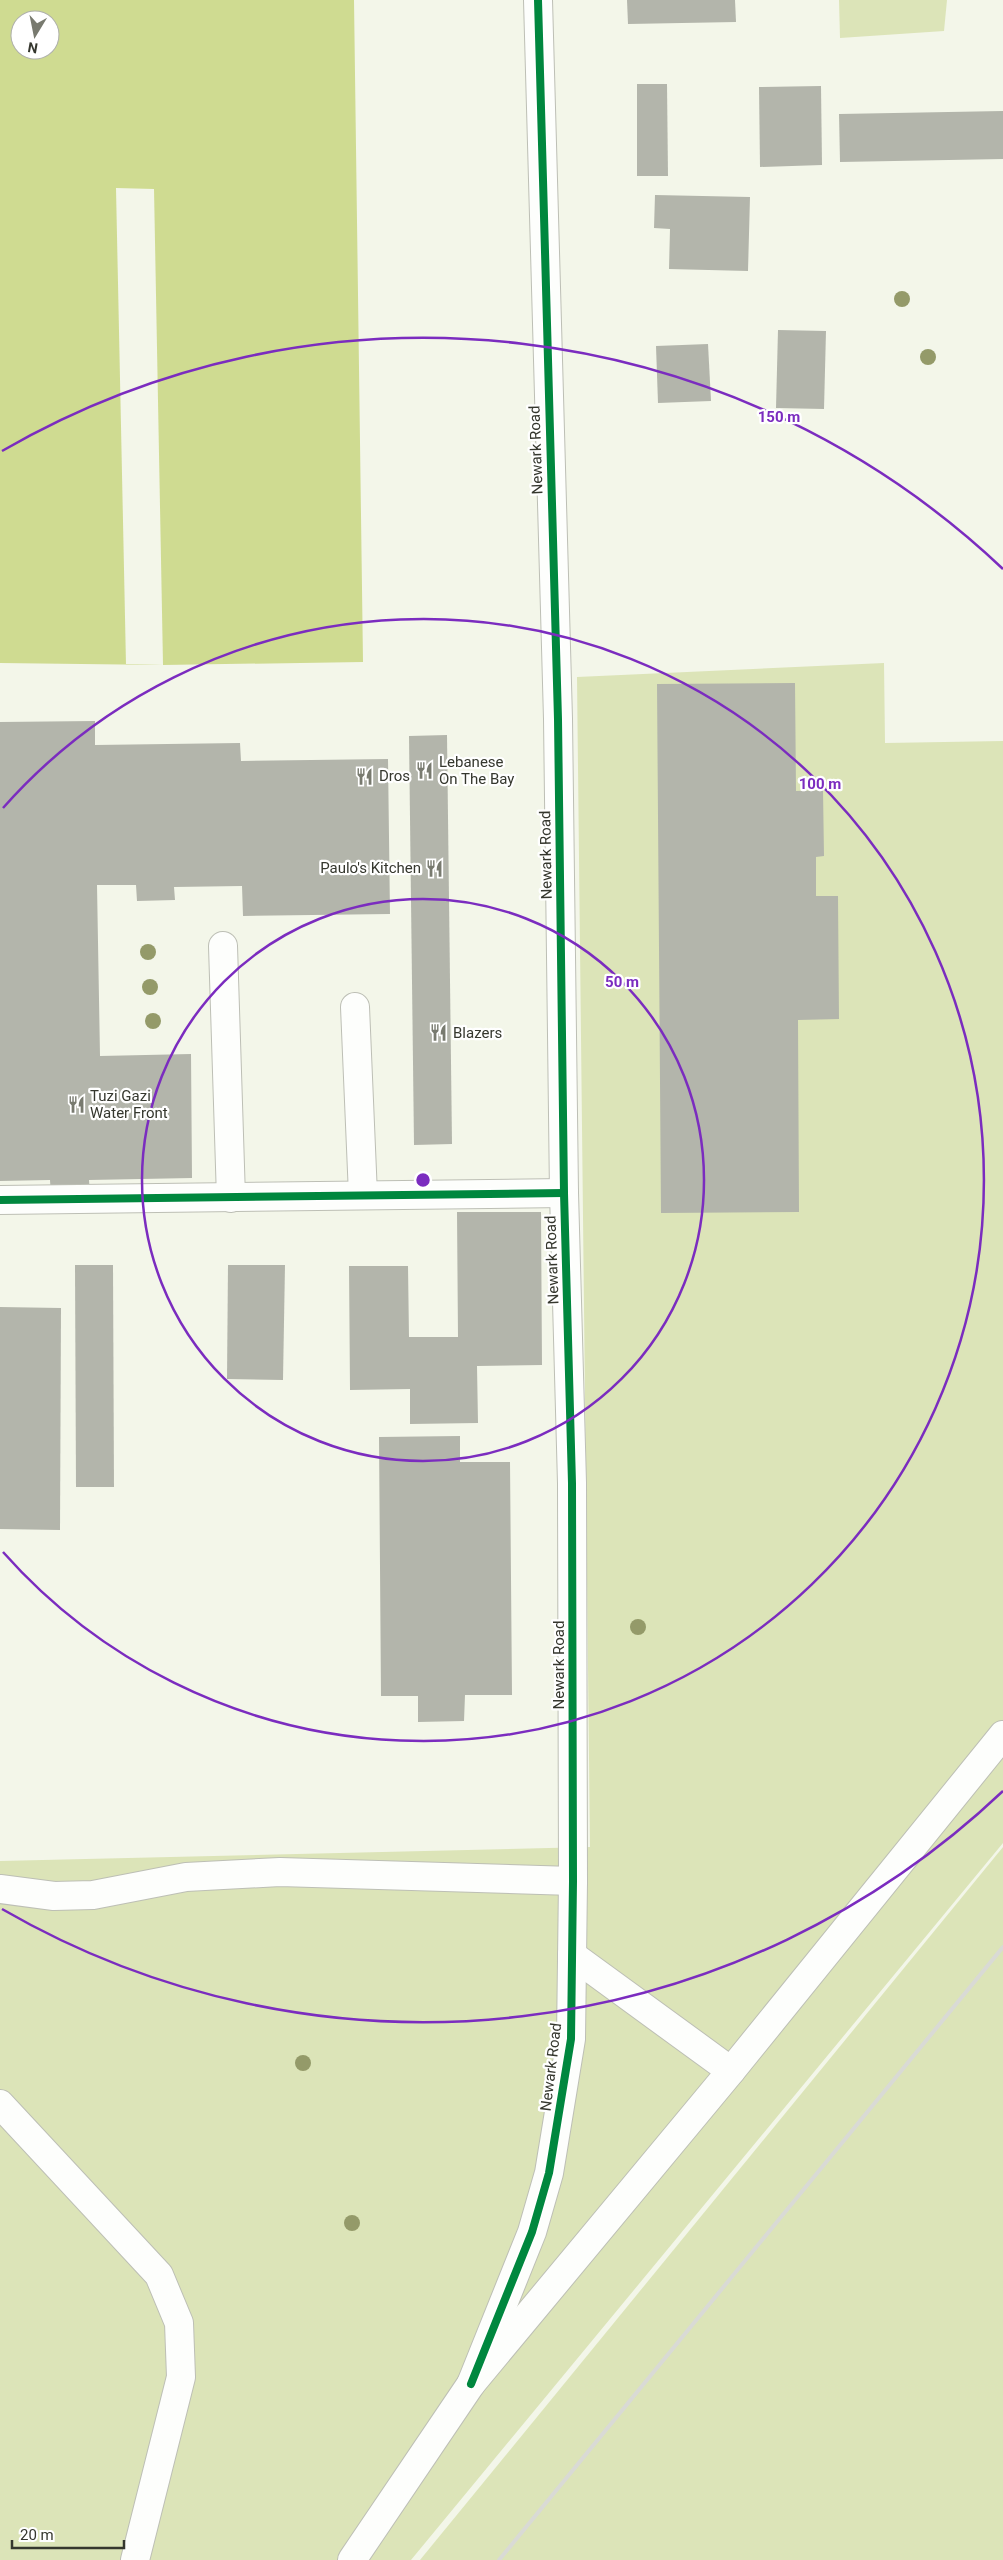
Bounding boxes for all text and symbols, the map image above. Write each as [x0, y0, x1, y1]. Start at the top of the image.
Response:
north arrow [10, 10, 60, 60]
text: N [26, 39, 39, 57]
street label: Newark Road [525, 405, 547, 495]
text: 150 m [758, 408, 800, 426]
place label: Lebanese On The Bay [439, 753, 514, 788]
restaurant icon: Lebanese On The Bay [415, 761, 435, 781]
restaurant icon: Dros [355, 766, 375, 786]
place label: Dros [379, 767, 410, 785]
text: 100 m [799, 775, 841, 793]
street label: Newark Road [536, 810, 556, 900]
restaurant icon: Paulo's Kitchen [425, 858, 445, 878]
place label: Paulo's Kitchen [320, 859, 421, 877]
text: 50 m [605, 973, 639, 991]
restaurant icon: Blazers [429, 1023, 449, 1043]
place label: Blazers [453, 1024, 502, 1042]
place label: Tuzi Gazi Water Front [90, 1087, 168, 1122]
restaurant icon: Tuzi Gazi Water Front [66, 1095, 86, 1115]
centre of rings [414, 1171, 432, 1189]
street label: Newark Road [541, 1215, 563, 1305]
street label: Newark Road [550, 1621, 568, 1709]
street label: Newark Road [537, 2022, 565, 2112]
scale bar [12, 2518, 125, 2550]
text: 20 m [20, 2526, 54, 2544]

